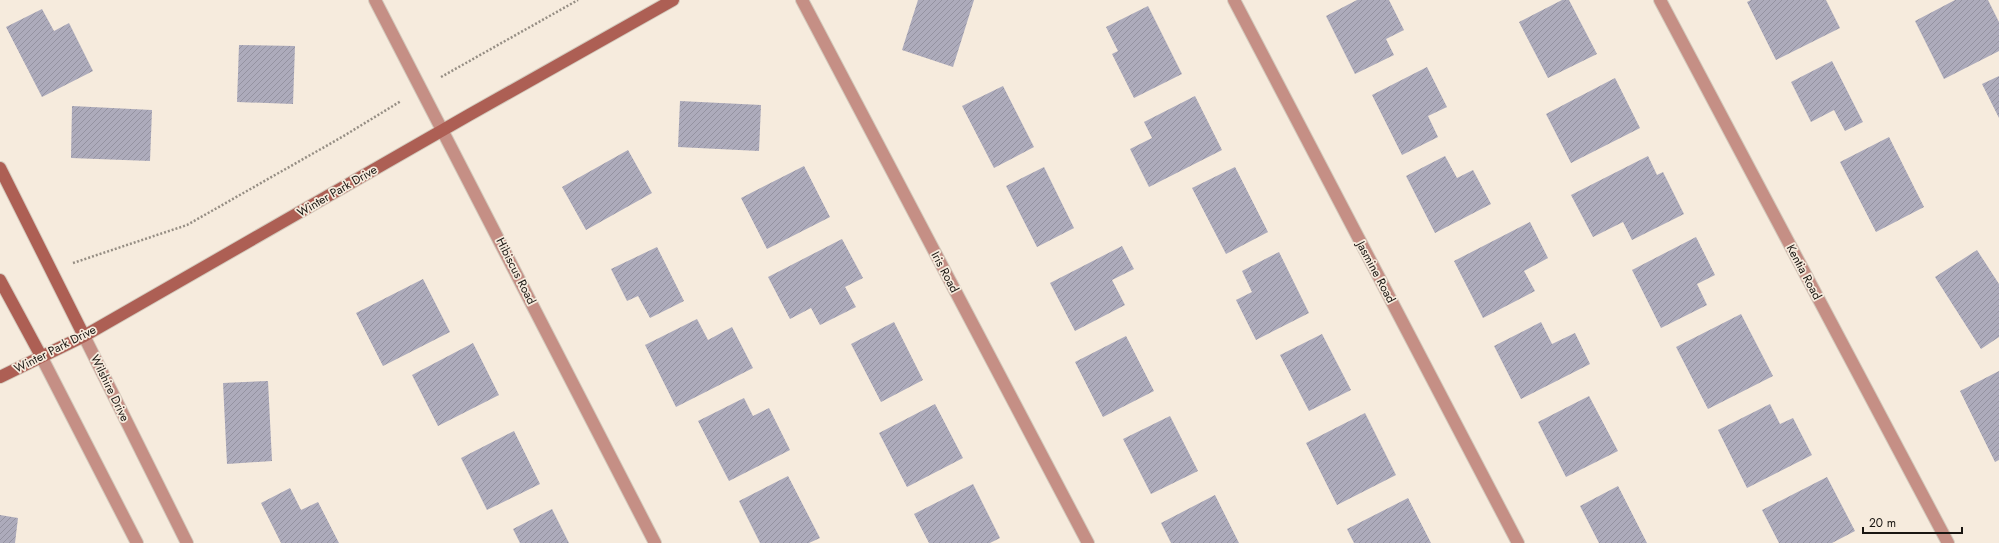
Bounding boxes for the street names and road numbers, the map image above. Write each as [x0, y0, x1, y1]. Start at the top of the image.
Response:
street label: Winter Park Drive [294, 161, 380, 221]
street label: Hibiscus Road [491, 234, 541, 308]
street label: Jasmine Road [1351, 236, 1400, 306]
street label: Kentia Road [1782, 241, 1826, 303]
street label: Iris Road [927, 248, 963, 296]
street label: Winter Park Drive [11, 321, 99, 377]
street label: Wilshire Drive [86, 352, 134, 424]

